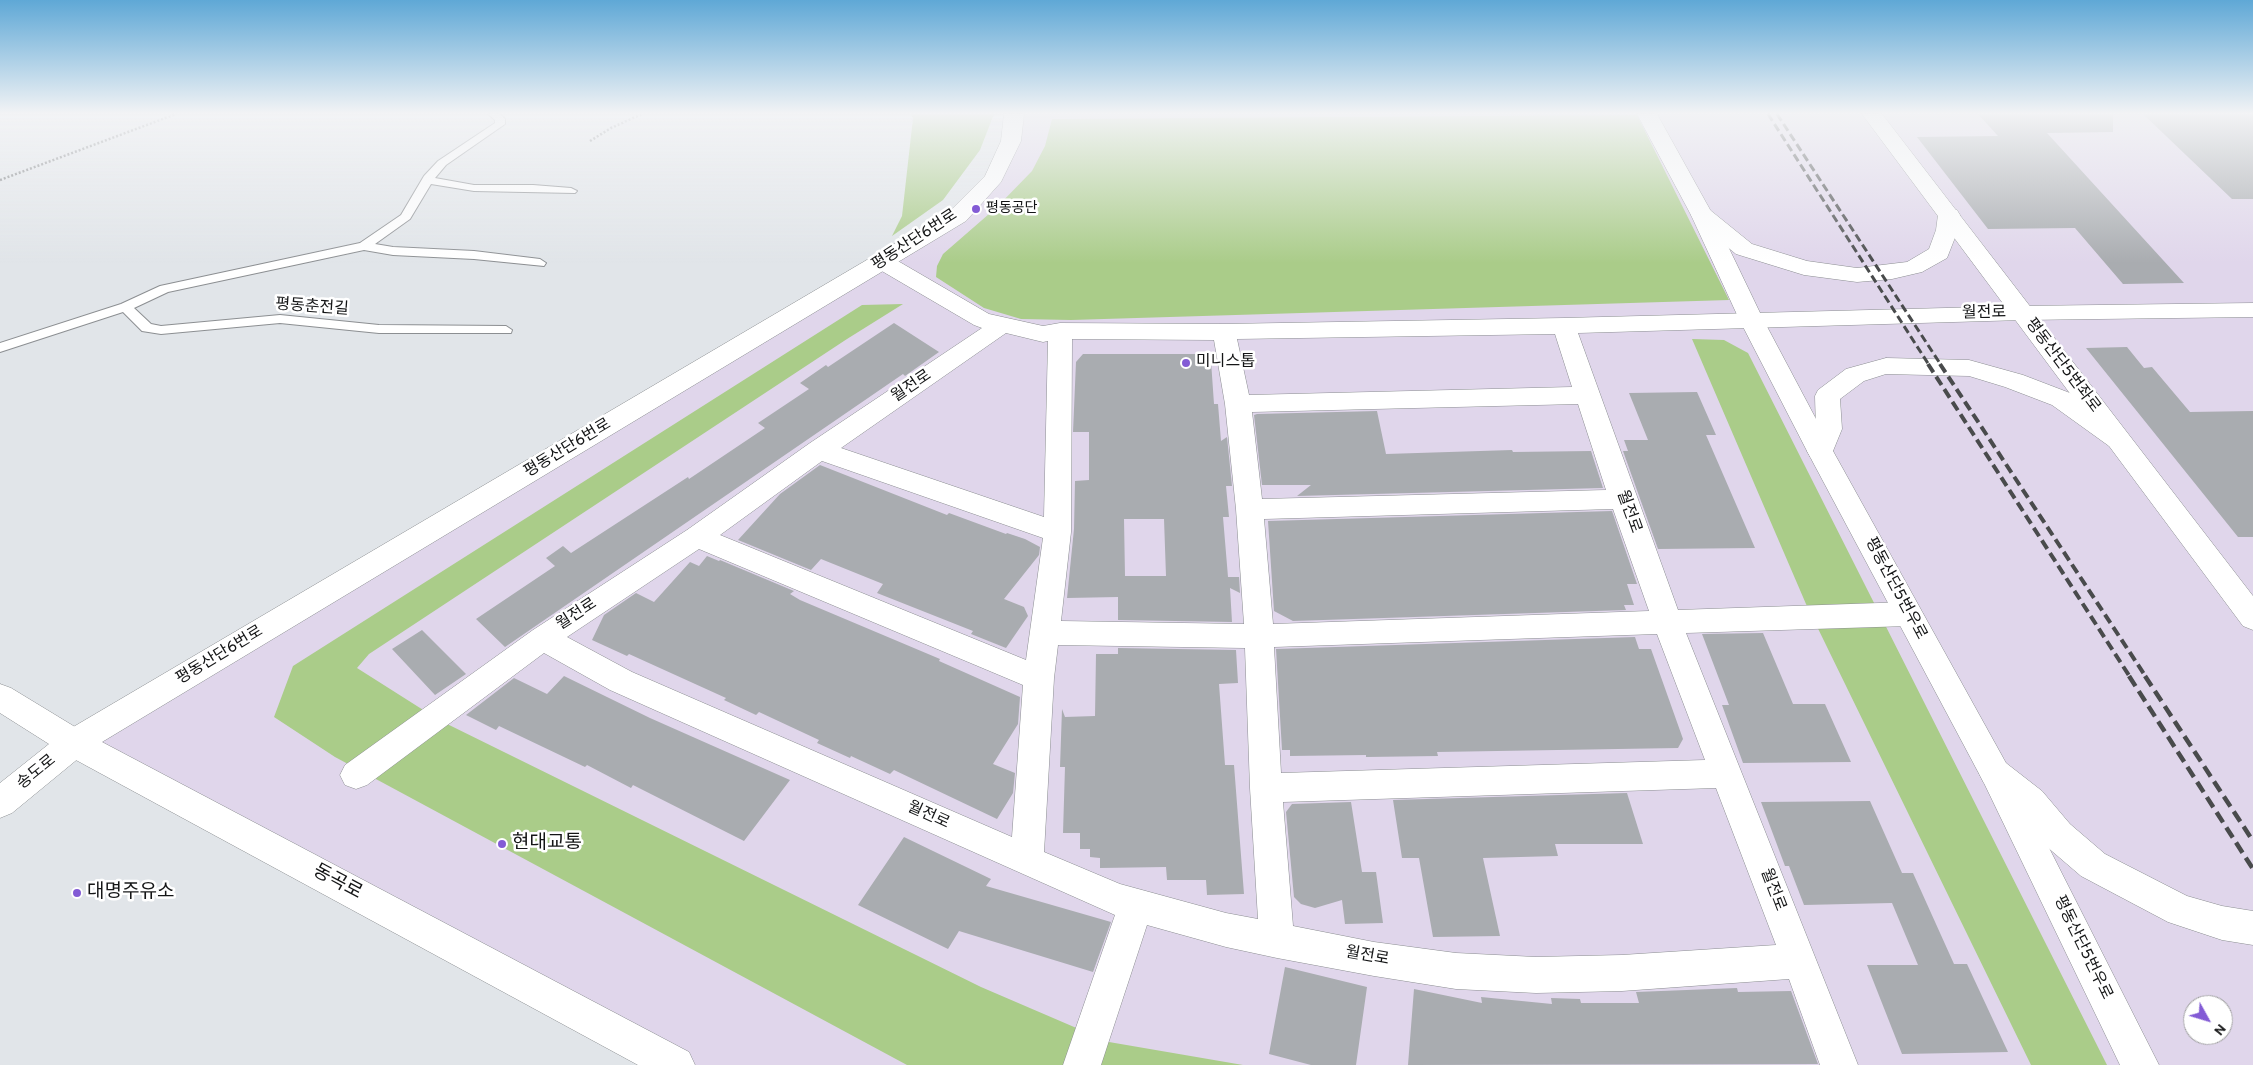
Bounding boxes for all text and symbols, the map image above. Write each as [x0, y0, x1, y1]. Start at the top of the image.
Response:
place label: 평동공단 [986, 201, 1038, 217]
marker: 평동공단 [970, 203, 982, 215]
street label: 평동산단6번로 [869, 206, 961, 276]
street label: 평동춘전길 [275, 296, 349, 320]
street label: 월전로 [1962, 304, 2006, 324]
street label: 평동산단5번좌로 [2020, 315, 2104, 417]
place label: 미니스톱 [1196, 353, 1255, 373]
marker: 미니스톱 [1180, 357, 1192, 369]
street label: 월전로 [888, 367, 936, 407]
street label: 평동산단6번로 [521, 416, 615, 482]
street label: 월전로 [1611, 488, 1645, 536]
street label: 평동산단5번우로 [1860, 535, 1930, 643]
street label: 월전로 [553, 595, 601, 635]
street label: 평동산단6번로 [173, 623, 267, 689]
street label: 송도로 [14, 752, 60, 794]
street label: 월전로 [904, 798, 952, 834]
place label: 현대교통 [512, 833, 582, 855]
marker: 현대교통 [496, 838, 508, 850]
street label: 동곡로 [308, 861, 366, 905]
street label: 월전로 [1755, 866, 1789, 914]
place label: 대명주유소 [87, 882, 174, 904]
marker: 대명주유소 [71, 887, 83, 899]
street label: 평동산단5번우로 [2049, 893, 2115, 1003]
street label: 월전로 [1344, 944, 1390, 970]
north arrow [2183, 995, 2233, 1045]
text: N [2209, 1020, 2229, 1038]

